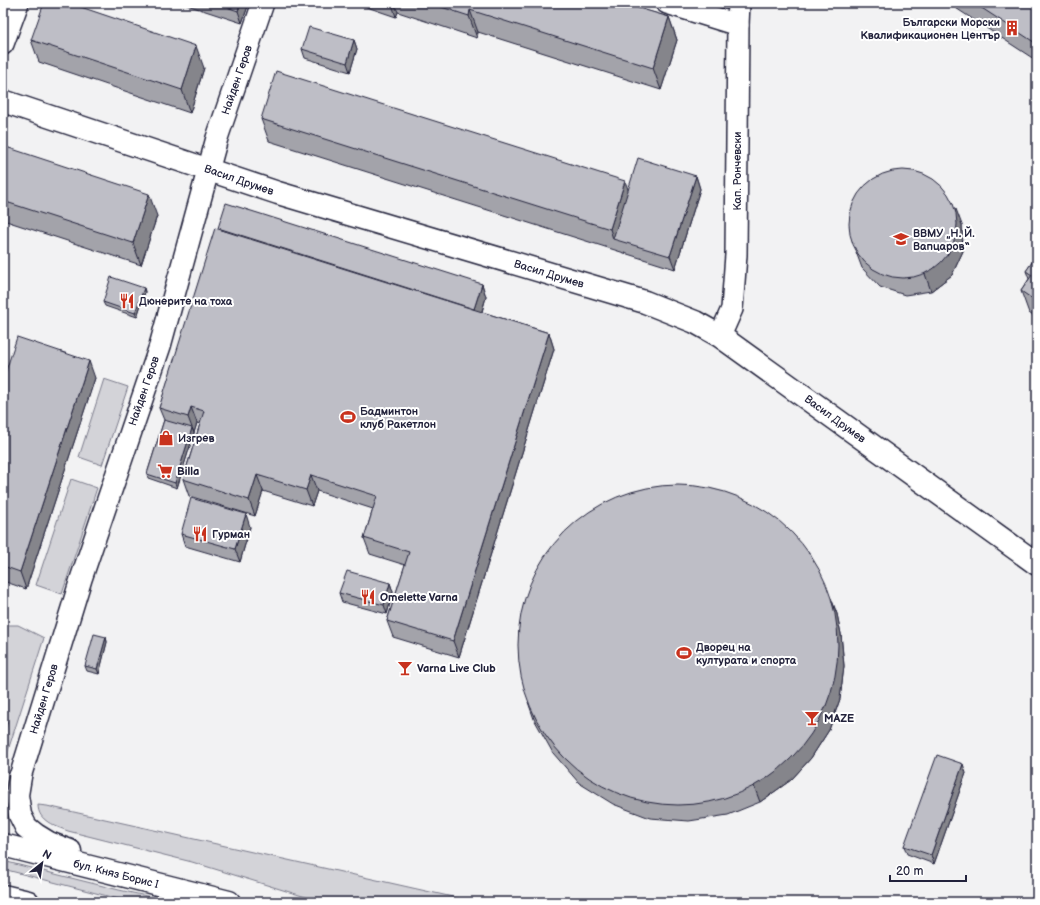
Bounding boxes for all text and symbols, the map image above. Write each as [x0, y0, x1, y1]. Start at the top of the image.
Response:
place label: Български Морски Квалификационен Център [860, 16, 1000, 42]
building icon: Български Морски Квалификационен Център [1003, 19, 1021, 37]
street label: Найден Геров [219, 43, 255, 117]
street label: Кап. Рончевски [731, 132, 744, 210]
street label: Васил Друмев [203, 162, 276, 198]
place label: ВВМУ „Н. Й. Вапцаров“ [913, 226, 975, 253]
school or university icon: ВВМУ „Н. Й. Вапцаров“ [892, 230, 910, 248]
street label: Васил Друмев [512, 257, 586, 291]
restaurant icon: Дюнерите на тоха [118, 292, 136, 310]
place label: Дюнерите на тоха [139, 295, 233, 308]
street label: Найден Геров [126, 354, 162, 428]
street label: Васил Друмев [802, 392, 868, 446]
place label: Бадминтон клуб Ракетлон [360, 405, 436, 431]
sports icon: Бадминтон клуб Ракетлон [339, 408, 357, 426]
shop icon: Изгрев [157, 429, 175, 447]
place label: Изгрев [178, 432, 214, 445]
supermarket icon: Billa [156, 462, 174, 480]
place label: Billa [177, 465, 199, 478]
restaurant icon: Гурман [191, 525, 209, 543]
place label: Гурман [212, 528, 250, 541]
restaurant icon: Omelette Varna [359, 588, 377, 606]
place label: Omelette Varna [380, 591, 458, 604]
place label: Дворец на културата и спорта [696, 641, 797, 667]
sports icon: Дворец на културата и спорта [675, 644, 693, 662]
bar icon: Varna Live Club [396, 659, 414, 677]
street label: Найден Геров [27, 662, 61, 736]
place label: Varna Live Club [417, 662, 496, 675]
bar icon: MAZE [803, 709, 821, 727]
place label: MAZE [824, 712, 854, 725]
north arrow [22, 843, 62, 883]
text: N [40, 847, 54, 862]
street label: бул. Княз Борис I [72, 857, 161, 891]
scale bar [890, 857, 966, 883]
text: 20 m [896, 864, 923, 879]

